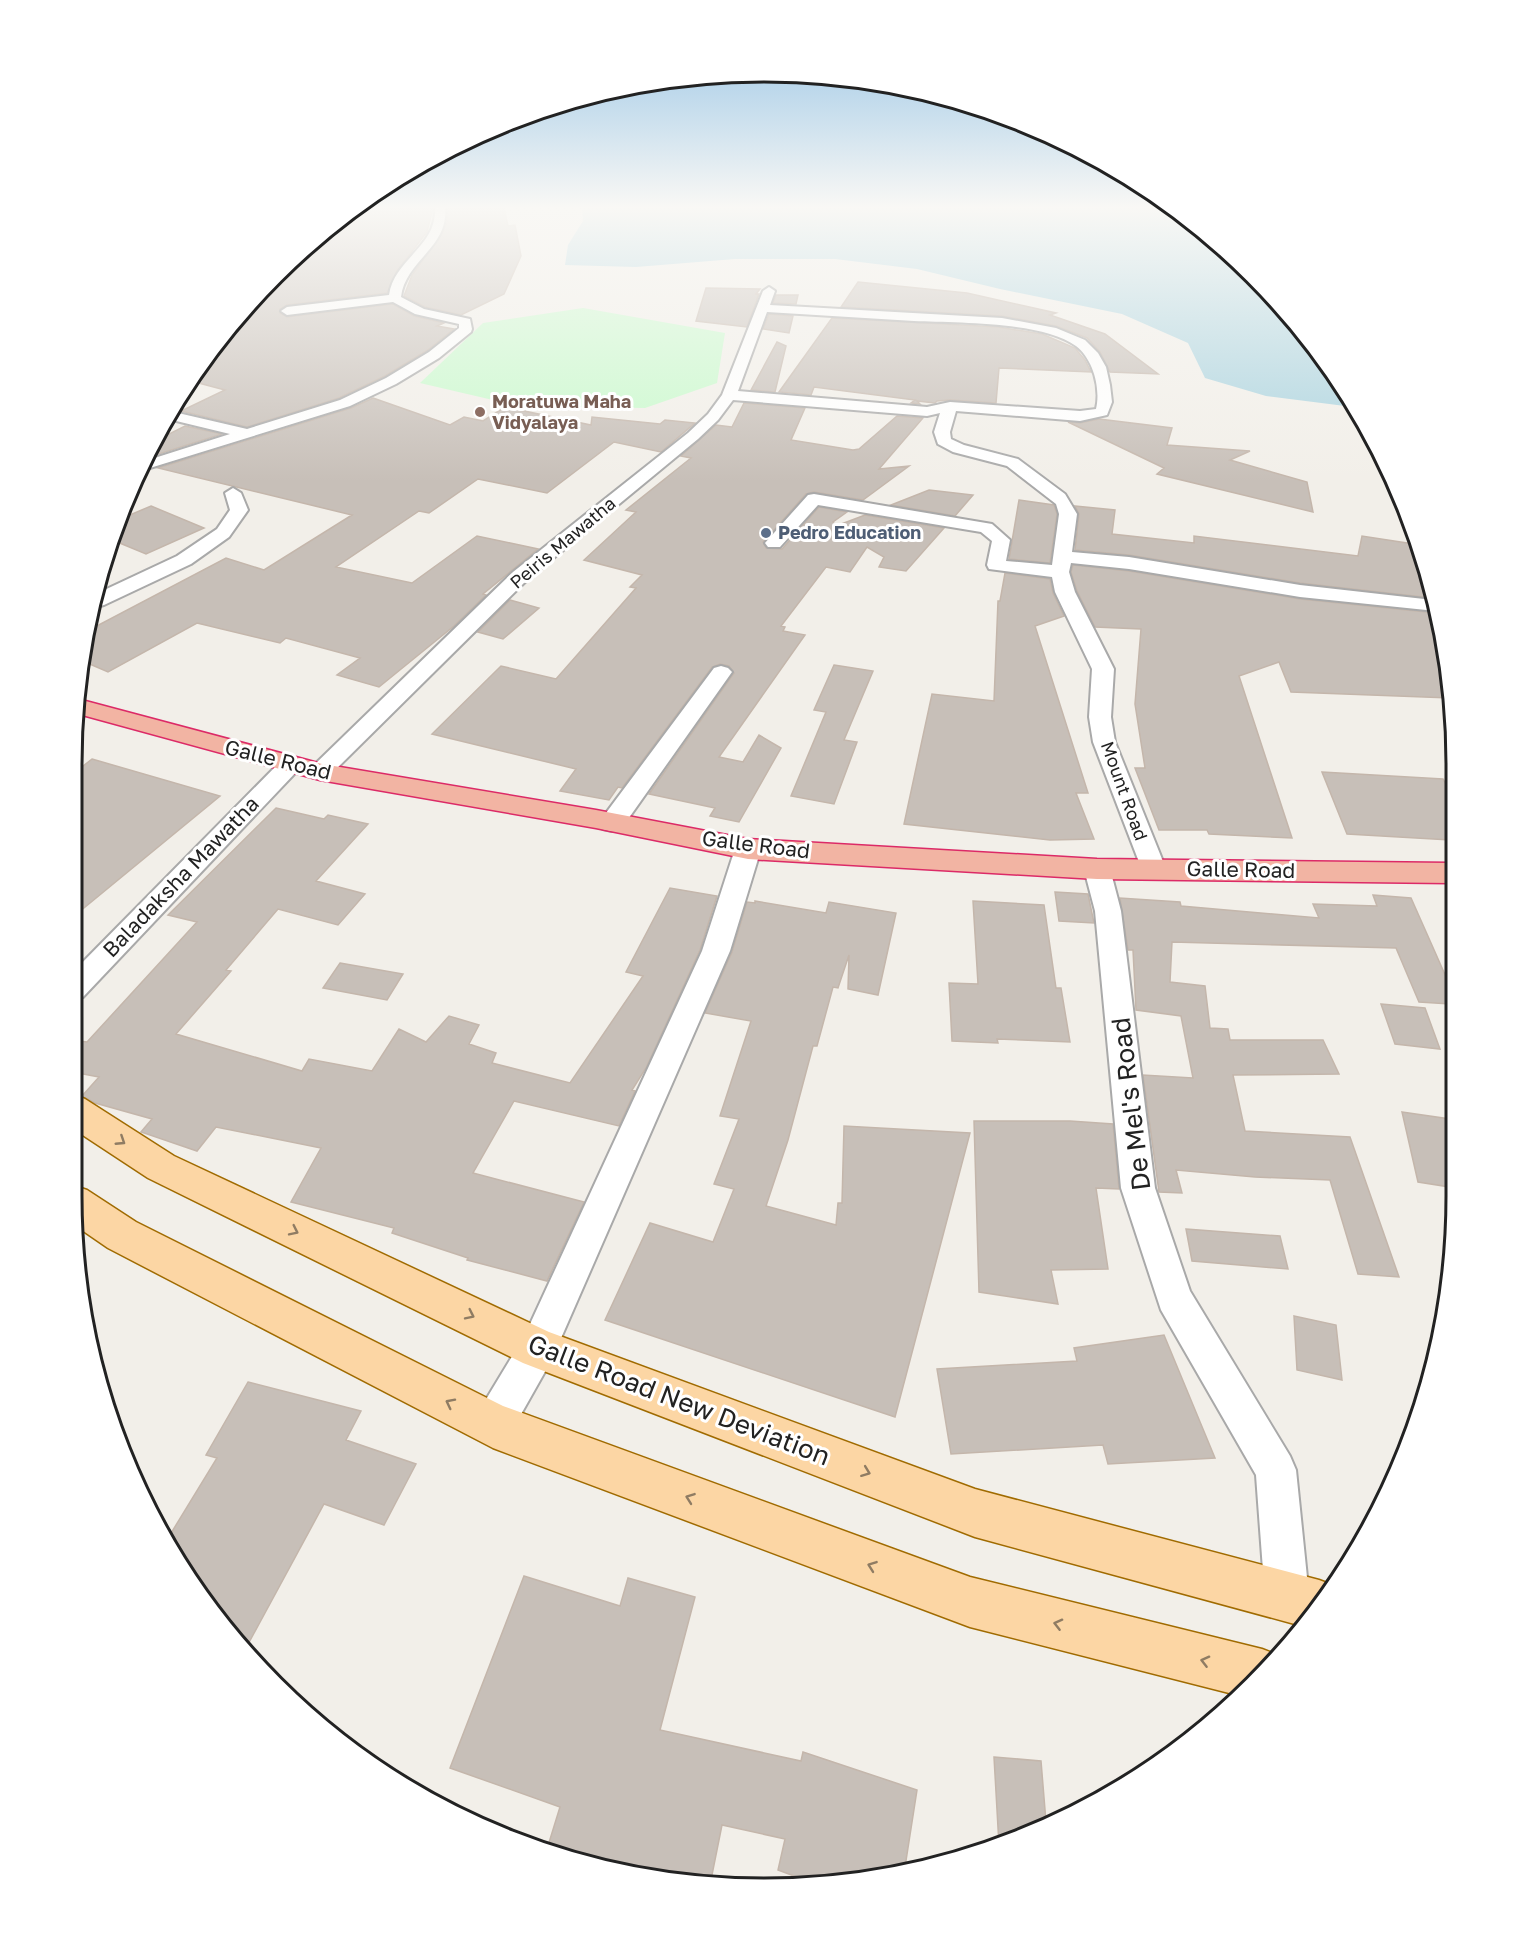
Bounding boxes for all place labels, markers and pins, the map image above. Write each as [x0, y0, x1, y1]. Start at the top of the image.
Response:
place label: Moratuwa Maha Vidyalaya [492, 390, 631, 433]
marker: Moratuwa Maha Vidyalaya [473, 405, 487, 419]
place label: Pedro Education [778, 521, 921, 543]
marker: Pedro Education [759, 526, 773, 540]

